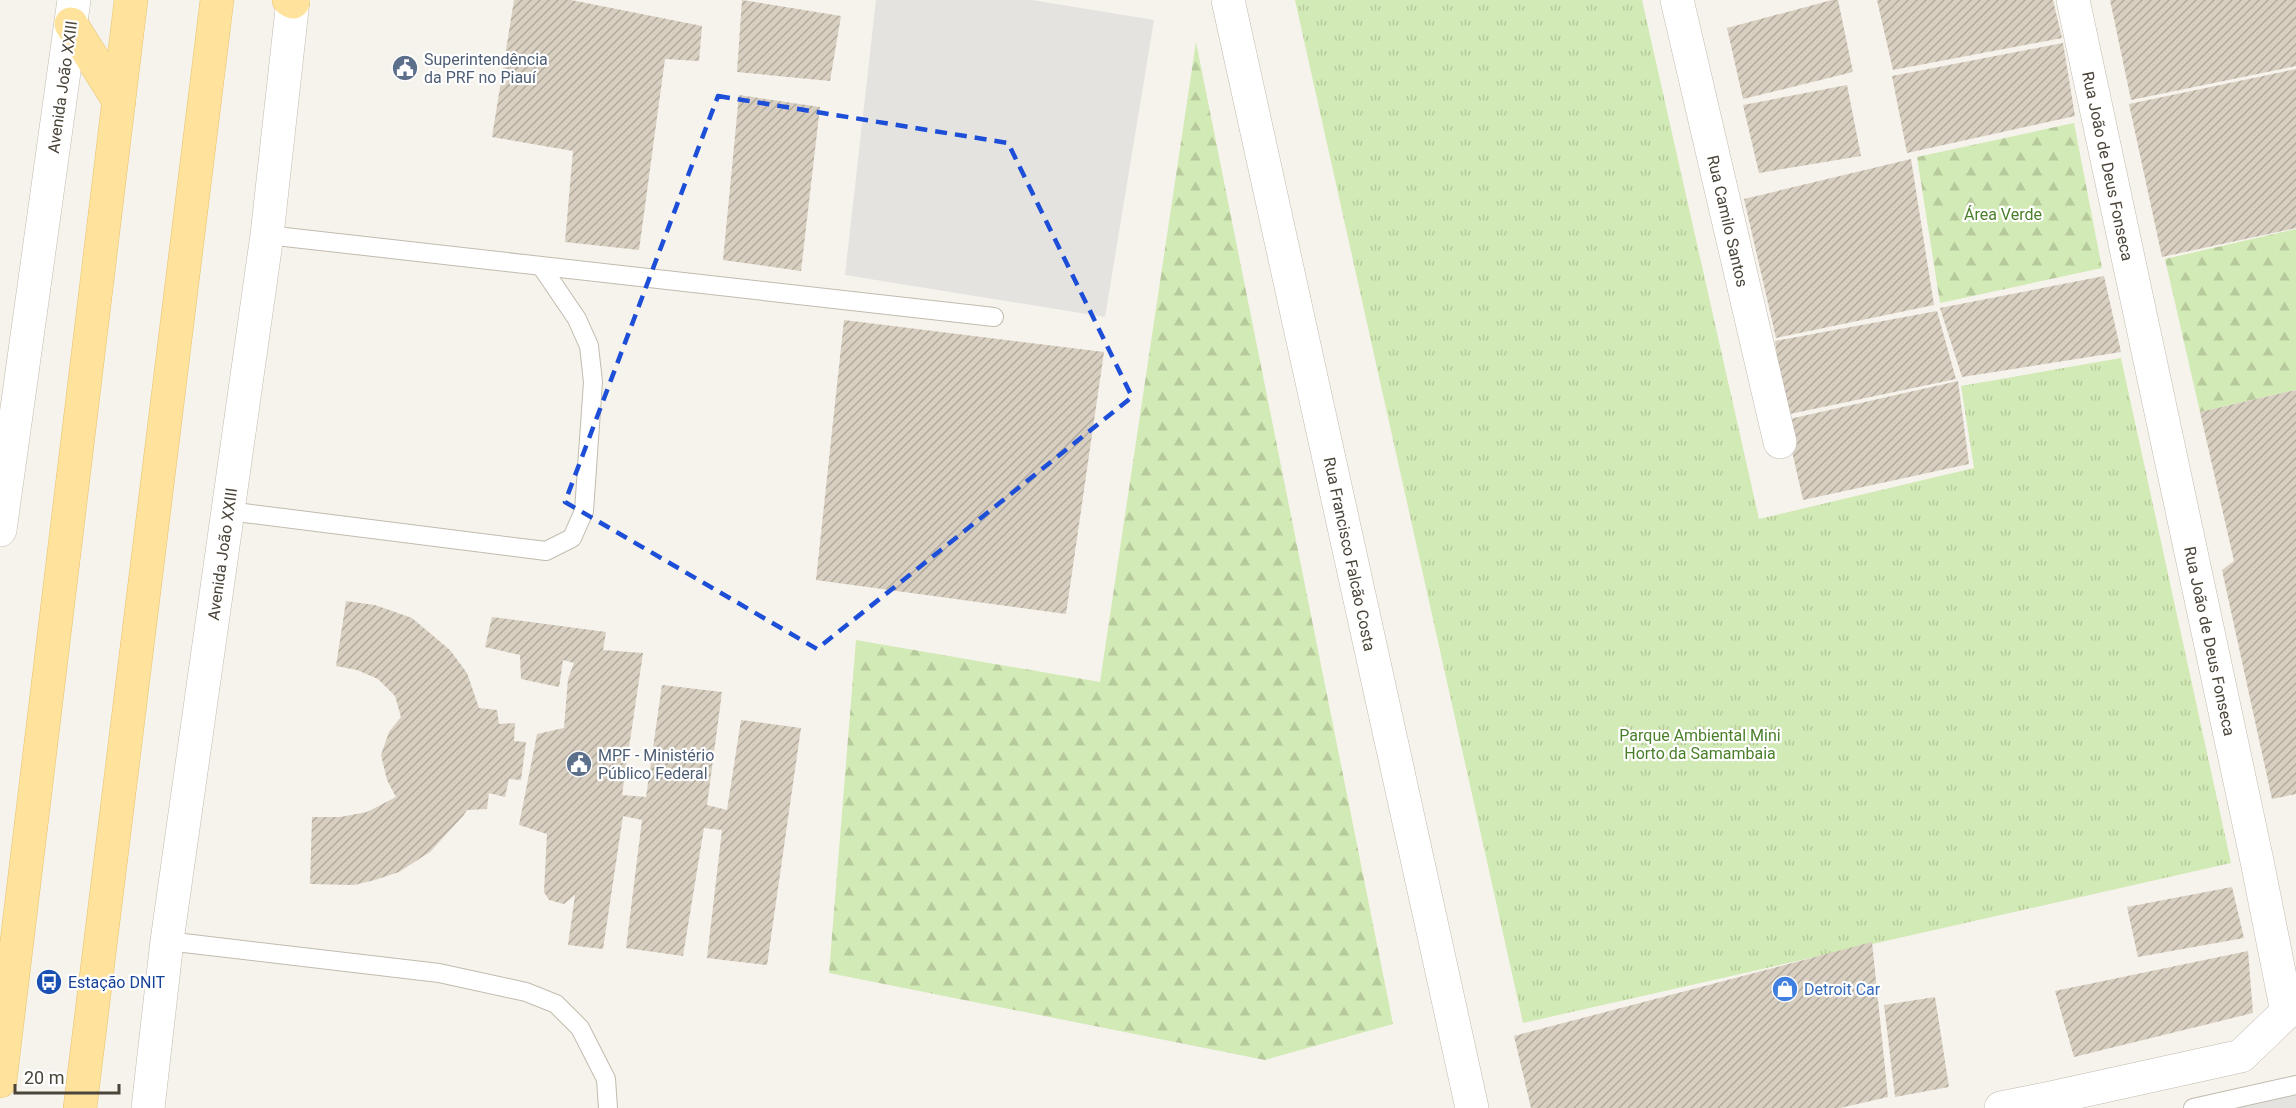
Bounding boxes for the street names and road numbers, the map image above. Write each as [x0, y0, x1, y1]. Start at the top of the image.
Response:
street label: Avenida João XXIII [44, 20, 81, 154]
street label: Rua João de Deus Fonseca [2078, 70, 2137, 263]
street label: Rua Camilo Santos [1703, 153, 1752, 289]
street label: Rua Francisco Falcão Costa [1320, 455, 1379, 653]
street label: Avenida João XXIII [204, 487, 241, 621]
street label: Rua João de Deus Fonseca [2180, 545, 2239, 738]

